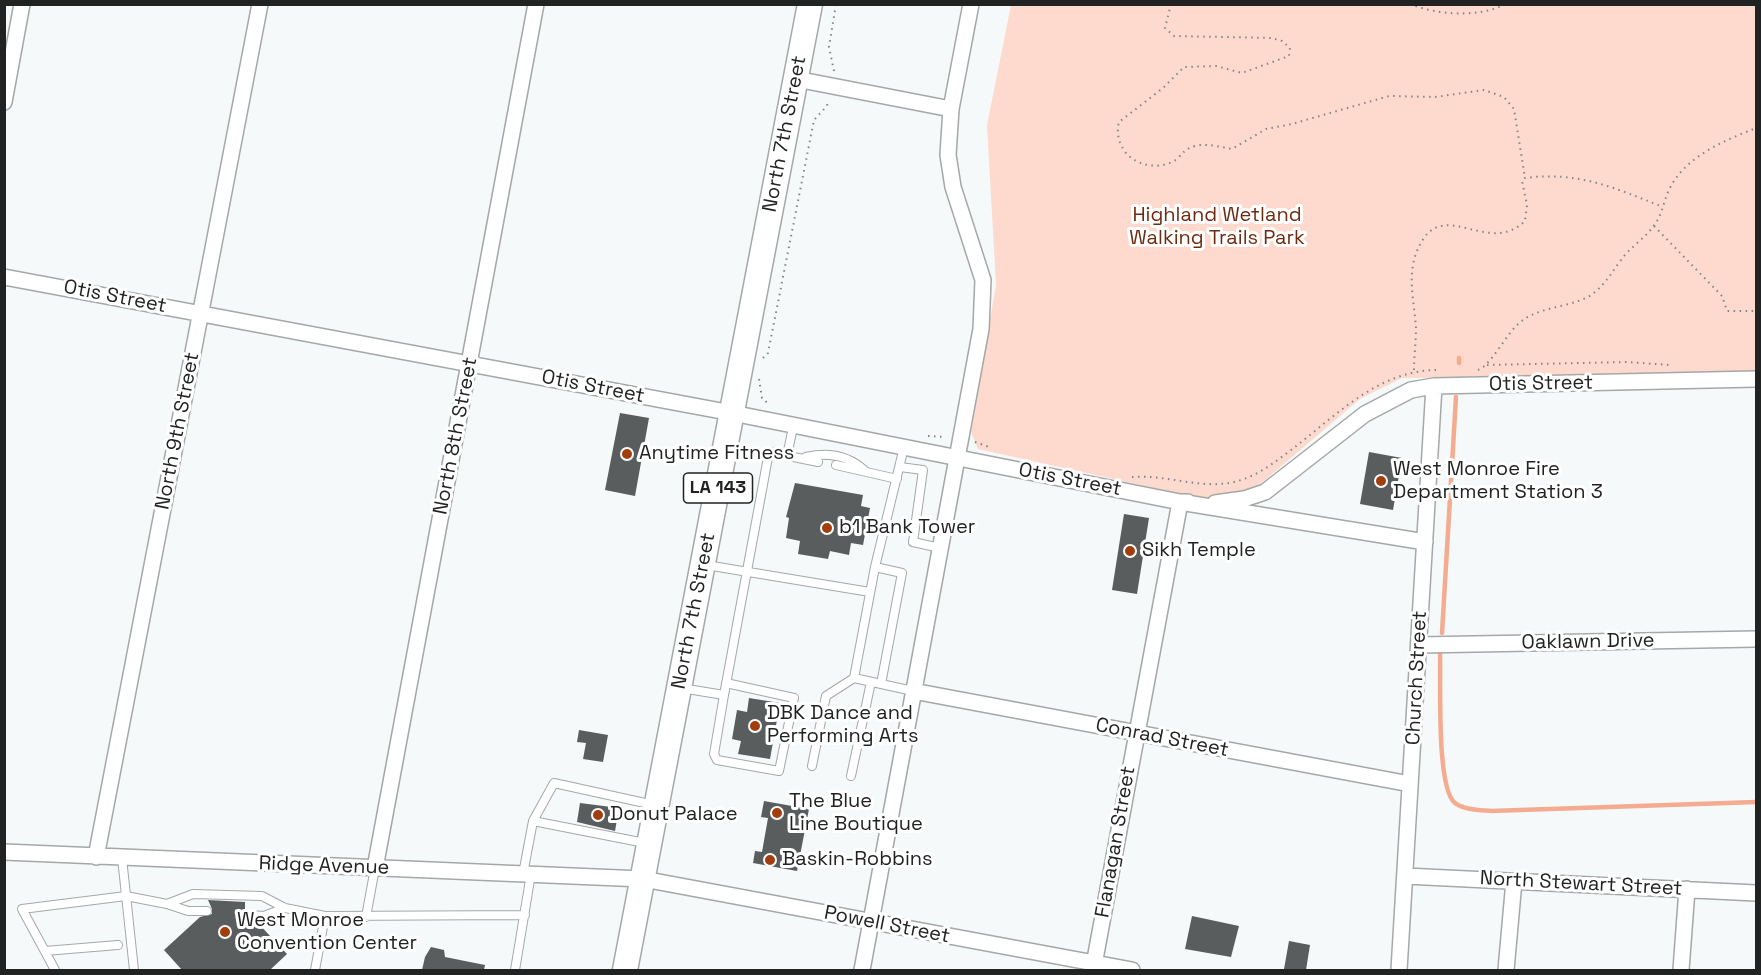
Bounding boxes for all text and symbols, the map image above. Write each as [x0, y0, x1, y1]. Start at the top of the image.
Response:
street label: North 7th Street [758, 54, 812, 214]
park label: Highland Wetland Walking Trails Park [1129, 204, 1305, 251]
street label: Otis Street [62, 275, 168, 319]
street label: North 9th Street [151, 350, 205, 512]
street label: North 8th Street [429, 355, 483, 517]
street label: Otis Street [540, 365, 646, 409]
street label: Otis Street [1489, 371, 1593, 397]
place label: Anytime Fitness [639, 442, 794, 466]
marker: Anytime Fitness [620, 447, 634, 461]
street label: Otis Street [1017, 458, 1123, 502]
place label: West Monroe Fire Department Station 3 [1393, 458, 1603, 505]
road number: LA 143 [684, 473, 752, 503]
marker: West Monroe Fire Department Station 3 [1374, 474, 1388, 488]
place label: b1 Bank Tower [839, 516, 975, 540]
marker: b1 Bank Tower [820, 521, 834, 535]
street label: North 7th Street [667, 531, 721, 691]
place label: Sikh Temple [1142, 539, 1256, 563]
marker: Sikh Temple [1123, 544, 1137, 558]
street label: Church Street [1401, 610, 1433, 746]
street label: Oaklawn Drive [1521, 629, 1655, 655]
place label: DBK Dance and Performing Arts [767, 702, 919, 749]
street label: Conrad Street [1093, 713, 1231, 763]
marker: DBK Dance and Performing Arts [748, 719, 762, 733]
street label: Flanagan Street [1091, 764, 1141, 920]
place label: The Blue Line Boutique [789, 790, 923, 837]
place label: Donut Palace [610, 803, 738, 827]
marker: The Blue Line Boutique [770, 806, 784, 820]
marker: Donut Palace [591, 808, 605, 822]
place label: Baskin-Robbins [782, 848, 933, 872]
street label: Ridge Avenue [258, 852, 390, 880]
marker: Baskin-Robbins [763, 853, 777, 867]
street label: North Stewart Street [1479, 867, 1683, 901]
street label: Powell Street [822, 901, 952, 949]
place label: West Monroe Convention Center [237, 909, 417, 956]
marker: West Monroe Convention Center [218, 925, 232, 939]

